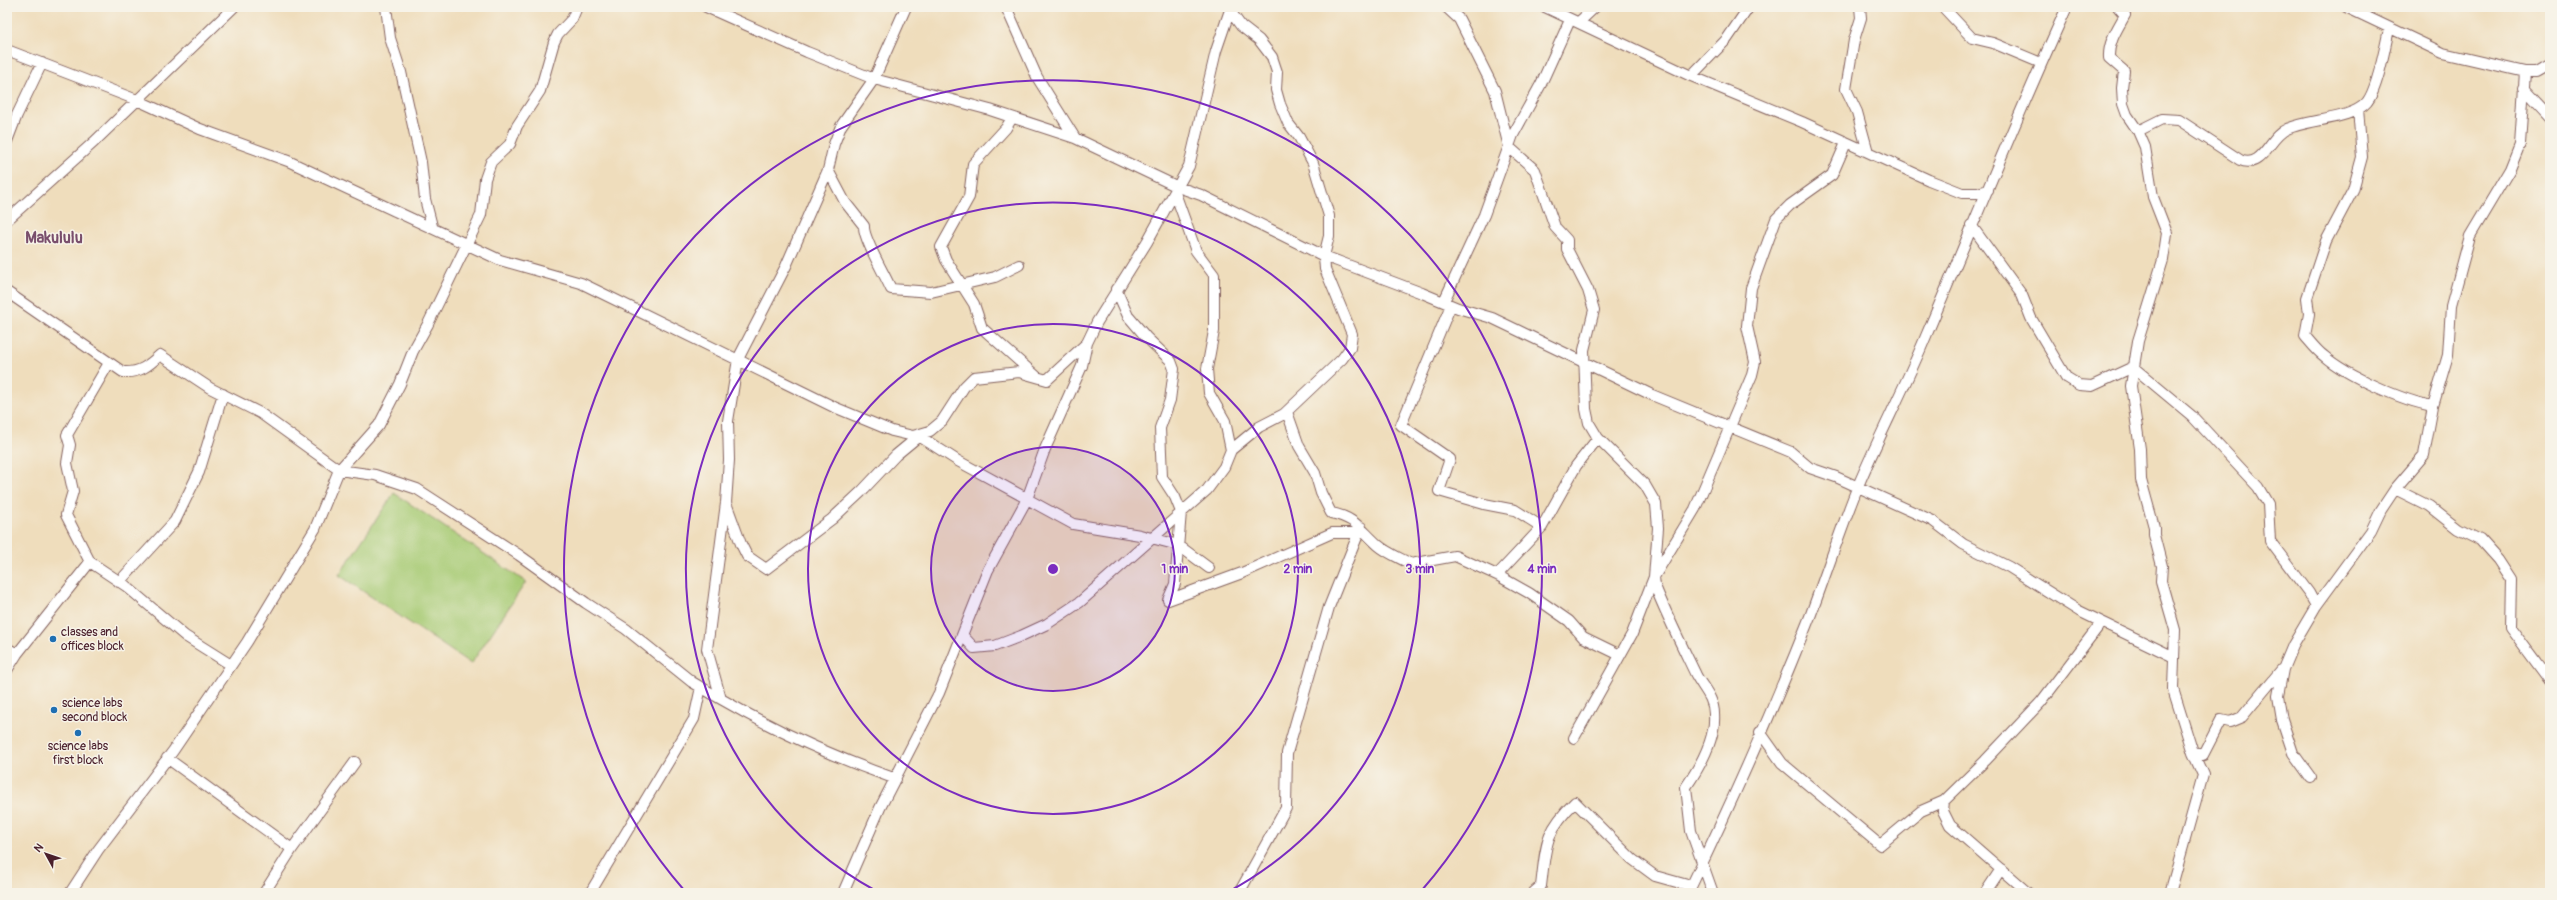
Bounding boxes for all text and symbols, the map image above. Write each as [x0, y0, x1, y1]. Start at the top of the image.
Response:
district label: Makululu [25, 228, 83, 248]
centre of rings [1046, 562, 1060, 576]
text: 1 min [1162, 562, 1189, 577]
text: 2 min [1284, 562, 1313, 577]
text: 3 min [1406, 562, 1435, 577]
text: 4 min [1526, 562, 1557, 577]
place label: classes and offices block [61, 625, 124, 654]
marker: classes and offices block [48, 634, 58, 644]
place label: science labs second block [62, 696, 127, 725]
marker: science labs second block [49, 705, 59, 715]
marker: science labs first block [73, 728, 83, 738]
place label: science labs first block [48, 739, 109, 768]
north arrow [26, 834, 66, 874]
text: N [31, 840, 46, 855]

